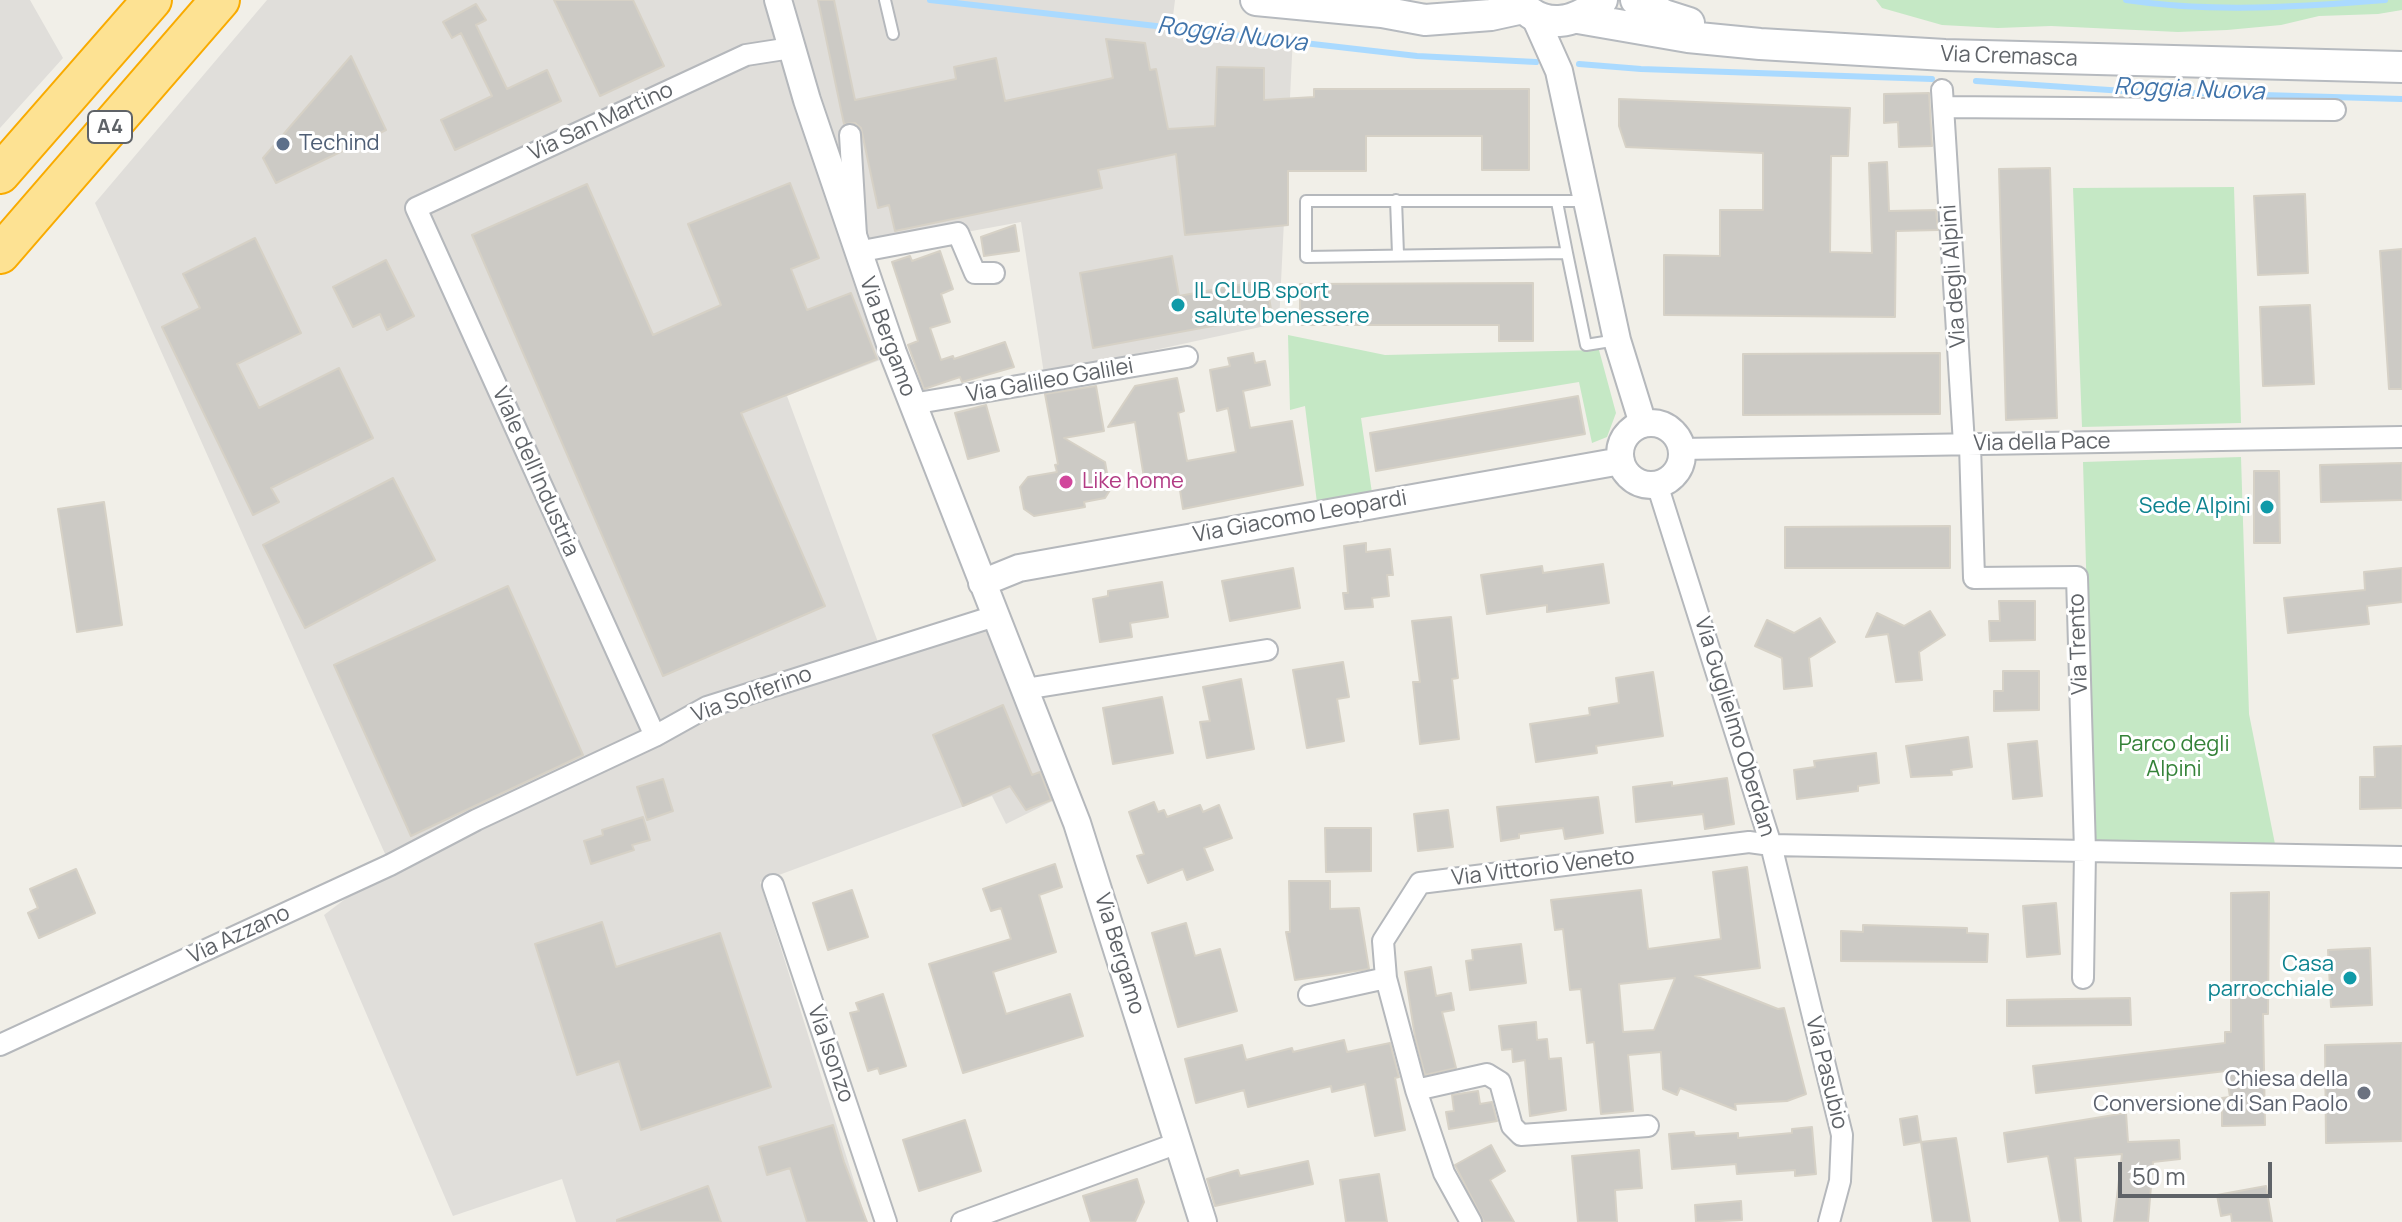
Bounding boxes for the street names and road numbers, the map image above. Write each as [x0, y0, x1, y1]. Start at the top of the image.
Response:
street label: Via Cremasca [1940, 41, 2078, 73]
street label: Via San Martino [525, 77, 677, 167]
road number: A4 [88, 111, 132, 143]
street label: Via degli Alpini [1936, 203, 1972, 349]
street label: Via Bergamo [853, 274, 921, 400]
street label: Via Galileo Galilei [964, 353, 1136, 409]
street label: Viale dell'Industria [486, 383, 584, 561]
street label: Via della Pace [1973, 429, 2111, 457]
street label: Via Giacomo Leopardi [1191, 485, 1409, 549]
street label: Via Trento [2064, 593, 2094, 695]
street label: Via Guglielmo Oberdan [1688, 614, 1780, 840]
street label: Via Solferino [688, 661, 816, 729]
street label: Via Vittorio Veneto [1450, 844, 1636, 892]
street label: Via Bergamo [1088, 890, 1150, 1018]
street label: Via Azzano [184, 900, 294, 970]
street label: Via Isonzo [801, 1002, 859, 1106]
street label: Via Pasubio [1799, 1014, 1853, 1132]

